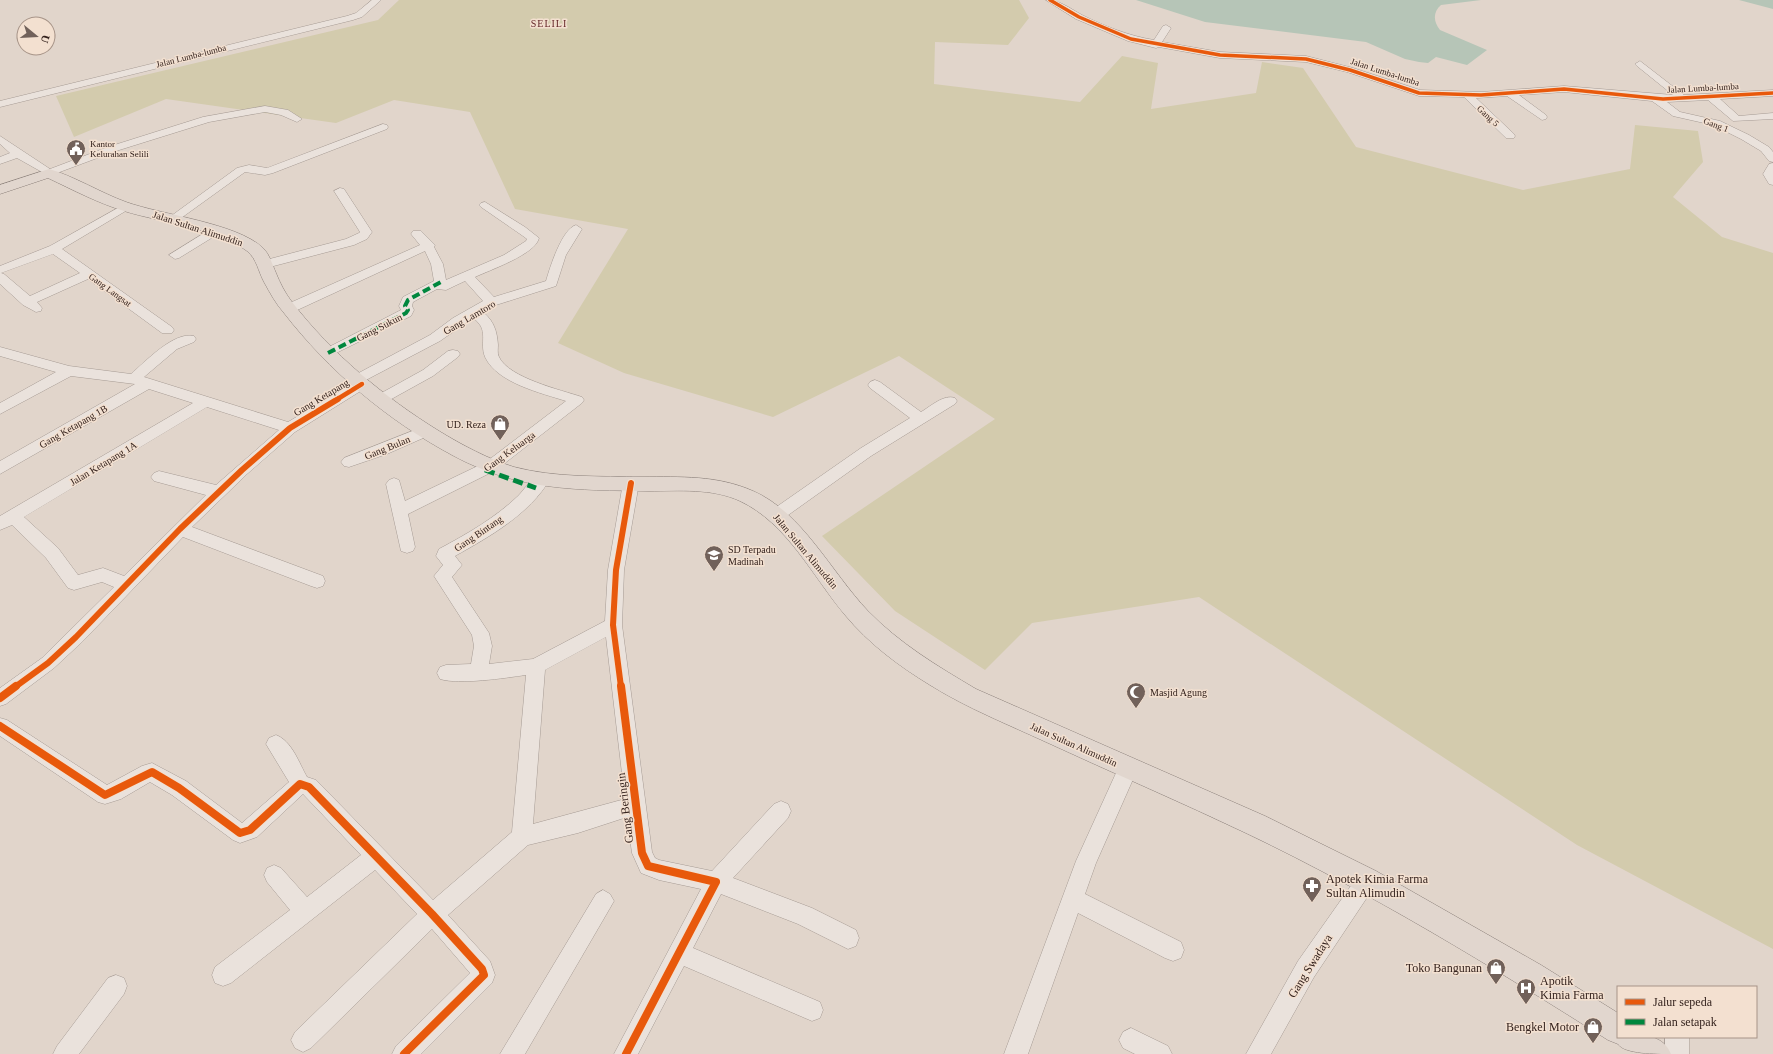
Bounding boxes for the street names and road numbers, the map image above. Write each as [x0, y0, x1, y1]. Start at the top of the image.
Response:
street label: Jalan Lumba-lumba [155, 42, 227, 70]
street label: Jalan Lumba-lumba [1349, 56, 1421, 88]
street label: Jalan Lumba-lumba [1667, 81, 1739, 95]
street label: Gang 5 [1475, 103, 1501, 129]
street label: Gang 1 [1702, 116, 1730, 134]
street label: Jalan Sultan Alimuddin [151, 209, 244, 248]
street label: Gang Langsat [87, 271, 134, 309]
street label: Gang Lamtoro [441, 298, 497, 337]
street label: Gang Sukun [355, 311, 404, 344]
street label: Gang Ketapang [292, 377, 351, 418]
street label: Gang Ketapang 1B [37, 402, 109, 450]
street label: Gang Keluarga [482, 429, 538, 474]
street label: Gang Bulan [363, 433, 412, 462]
street label: Jalan Ketapang 1A [68, 439, 139, 488]
street label: Jalan Sultan Alimuddin [771, 512, 840, 591]
street label: Gang Bintang [452, 513, 504, 554]
street label: Jalan Sultan Alimuddin [1029, 720, 1119, 769]
street label: Gang Beringin [614, 772, 636, 844]
street label: Gang Swadaya [1285, 931, 1335, 1000]

